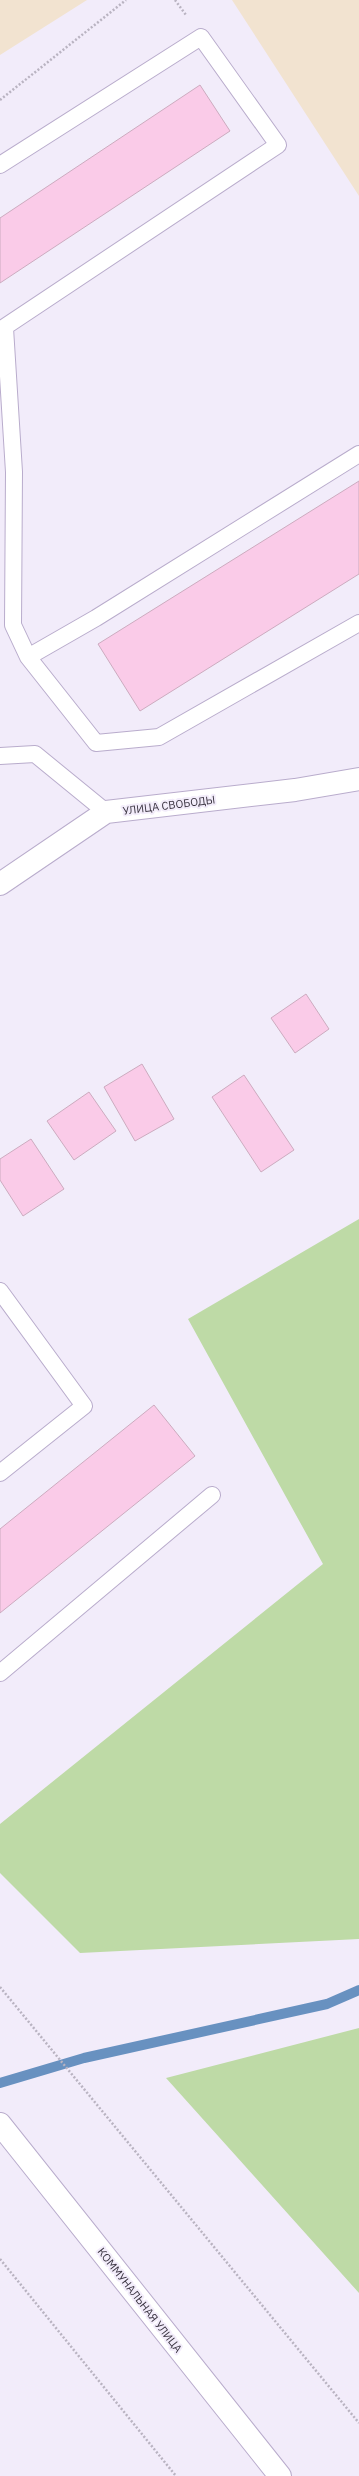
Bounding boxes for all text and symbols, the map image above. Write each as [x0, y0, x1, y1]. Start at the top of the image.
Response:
street label: УЛИЦА СВОБОДЫ [122, 792, 216, 818]
street label: КОММУНАЛЬНАЯ УЛИЦА [95, 2245, 185, 2355]

